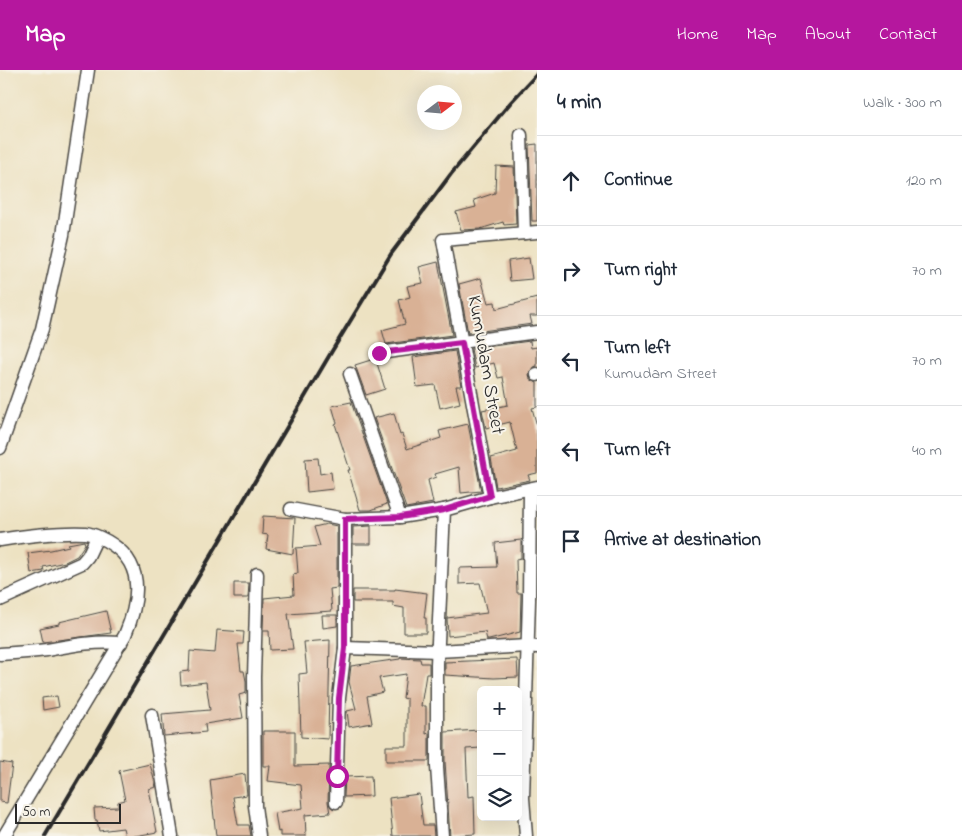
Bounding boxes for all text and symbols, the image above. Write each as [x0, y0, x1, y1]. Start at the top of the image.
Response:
text: Map [25, 18, 66, 53]
text: Home [677, 22, 718, 48]
text: Map [746, 22, 777, 48]
text: About [805, 22, 851, 48]
text: Contact [879, 22, 937, 48]
north arrow [417, 85, 462, 130]
text: 4 min [557, 88, 601, 118]
text: Walk · 300 m [863, 91, 942, 115]
icon: ahead [557, 167, 585, 195]
text: Continue [604, 167, 672, 194]
text: 120 m [906, 169, 942, 193]
icon: right [557, 257, 585, 285]
text: Turn right [604, 257, 677, 284]
text: 70 m [912, 259, 942, 283]
street label: Kumudam Street [458, 293, 512, 437]
text: Turn left [604, 335, 671, 362]
route end [368, 342, 391, 365]
icon: left [557, 347, 585, 375]
text: 70 m [912, 349, 942, 373]
text: Kumudam Street [604, 362, 717, 386]
icon: left [557, 437, 585, 465]
text: Turn left [604, 437, 671, 464]
text: 40 m [912, 439, 942, 463]
icon: arrive [557, 527, 585, 555]
text: Arrive at destination [604, 527, 761, 554]
map controls [477, 686, 522, 821]
button: + [477, 686, 522, 731]
button: − [477, 731, 522, 776]
route start [326, 765, 349, 788]
button: layers [477, 776, 522, 821]
scale bar [15, 801, 121, 824]
text: 50 m [22, 802, 50, 823]

